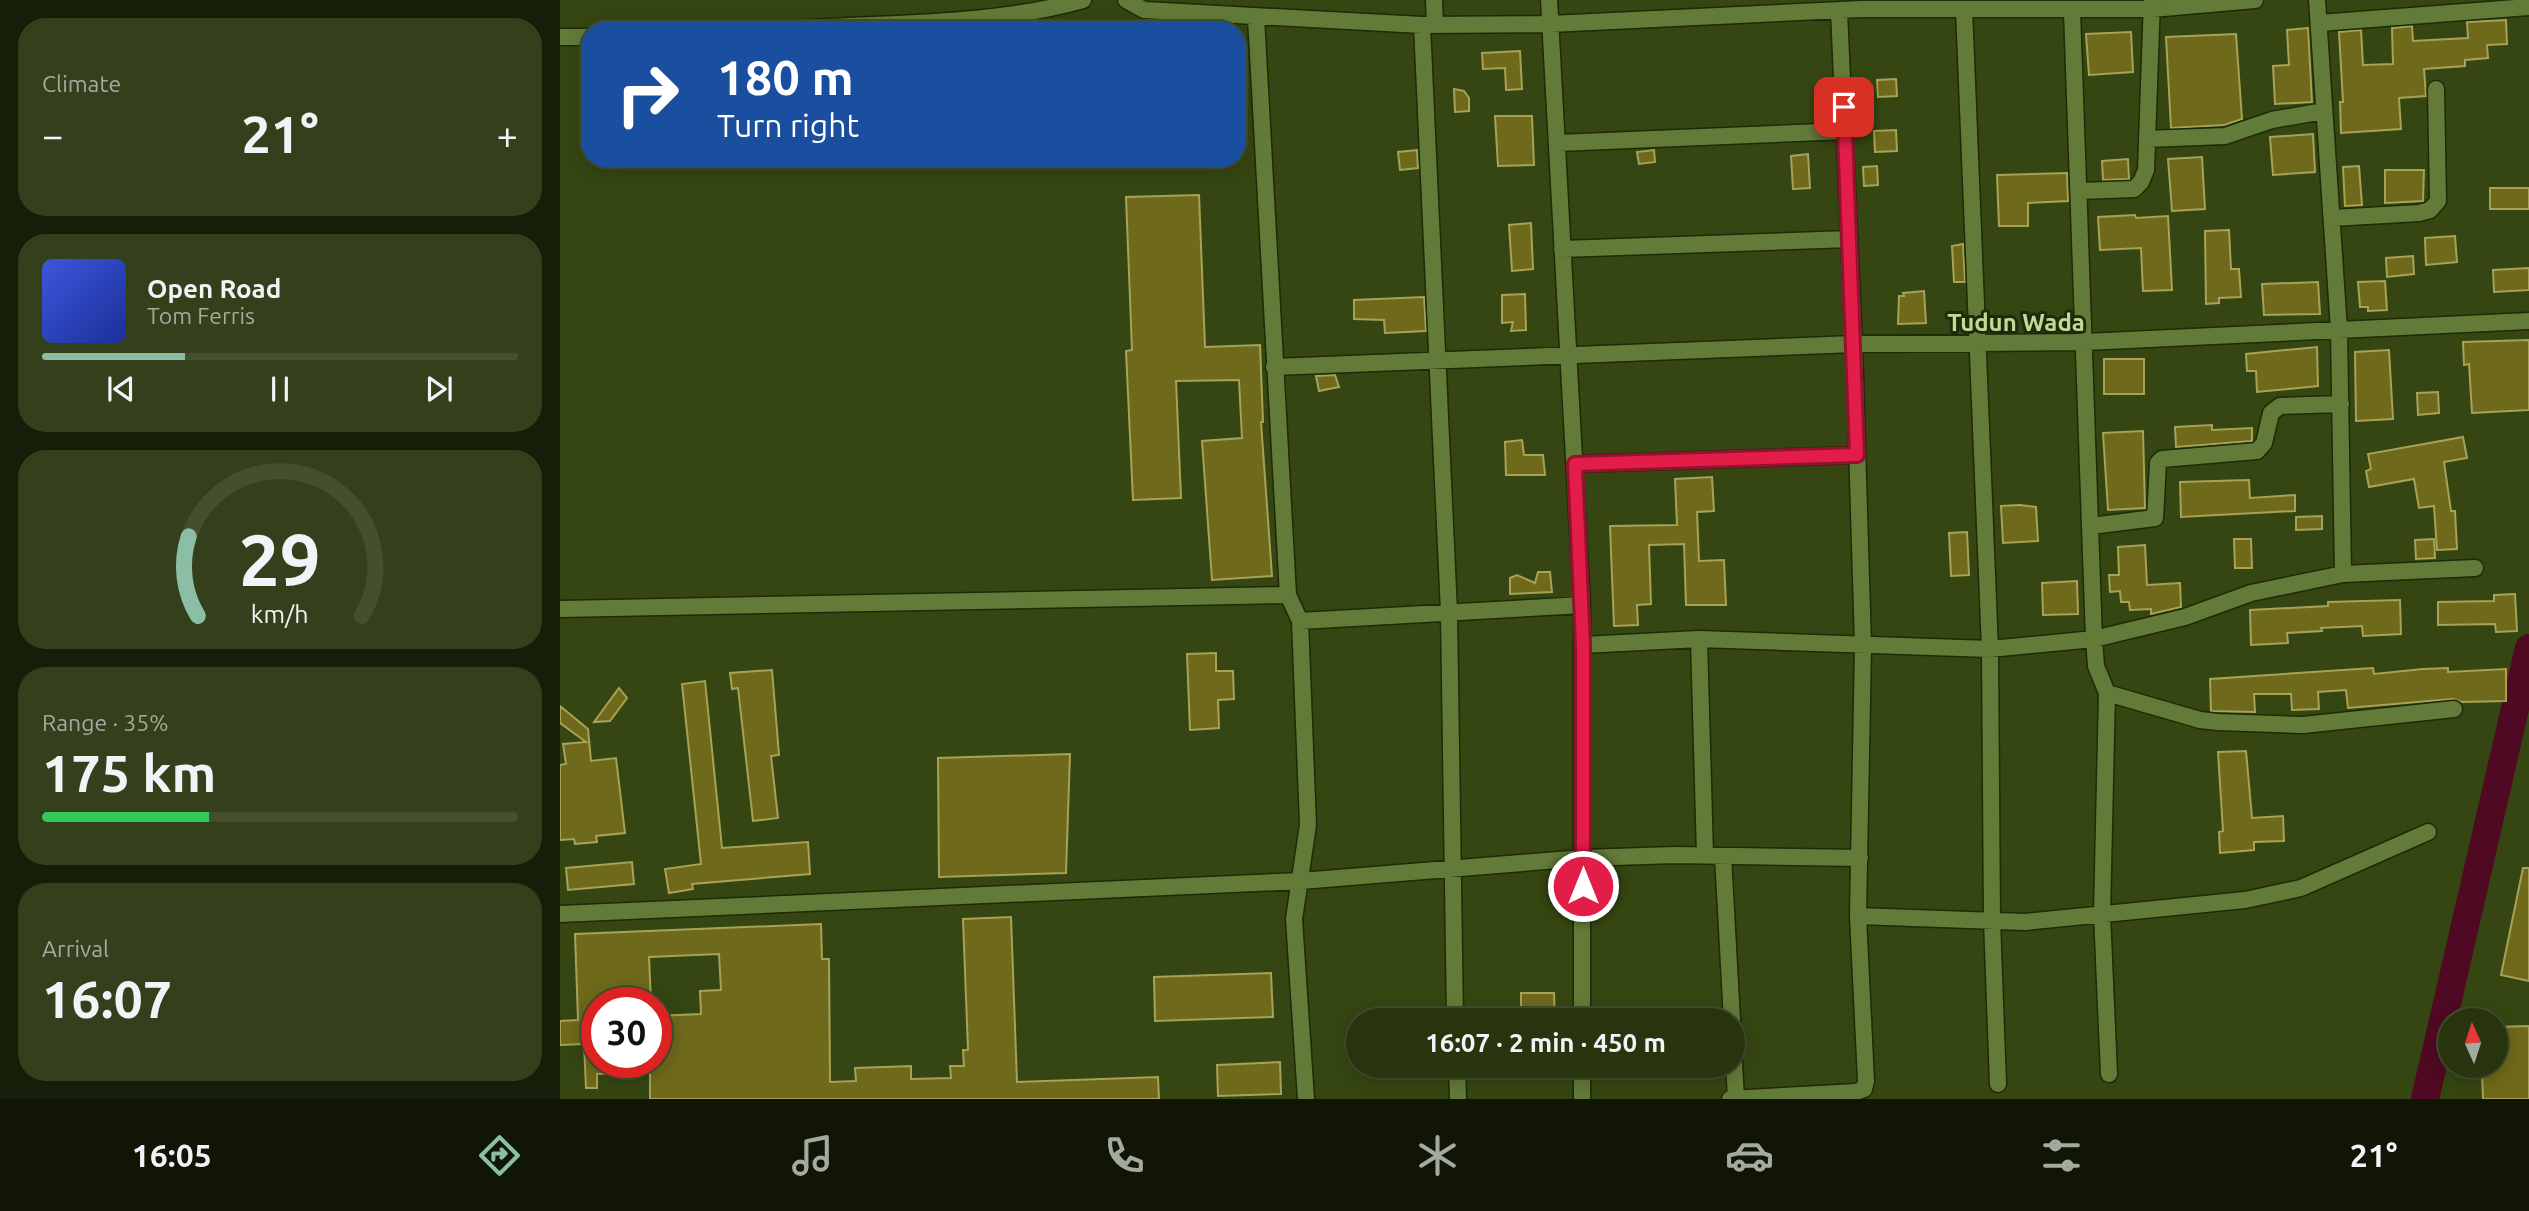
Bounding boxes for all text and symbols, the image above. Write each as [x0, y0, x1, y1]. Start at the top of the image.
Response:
icon: right [602, 49, 693, 140]
text: 180 m [717, 49, 854, 104]
text: Climate [42, 71, 121, 96]
pin [1814, 77, 1874, 137]
icon: arrive [1825, 88, 1863, 126]
text: 21° [241, 105, 319, 163]
text: Turn right [717, 107, 859, 143]
text: − [42, 114, 63, 156]
text: + [497, 114, 518, 156]
text: Open Road [147, 274, 281, 303]
text: Tom Ferris [147, 303, 255, 328]
district label: Tudun Wada [1947, 309, 2085, 336]
icon: previous [102, 370, 140, 408]
icon: pause [261, 370, 299, 408]
icon: next [420, 370, 458, 408]
text: 29 [239, 518, 321, 600]
text: km/h [251, 599, 309, 627]
text: Range · 35% [42, 710, 169, 735]
text: 175 km [42, 744, 216, 802]
position arrow [1546, 849, 1620, 923]
text: Arrival [42, 936, 109, 961]
text: 16:07 [42, 970, 172, 1028]
speed limit sign: 30 [581, 987, 672, 1078]
north arrow [2438, 1008, 2508, 1078]
map controls [2438, 1008, 2508, 1078]
text: 16:07 · 2 min · 450 m [1425, 1028, 1666, 1057]
icon: directions [475, 1131, 524, 1180]
icon: music [788, 1131, 837, 1180]
icon: phone [1100, 1131, 1149, 1180]
icon: climate [1413, 1131, 1462, 1180]
icon: car [1725, 1131, 1774, 1180]
icon: filters [2037, 1131, 2086, 1180]
text: 16:05 [132, 1137, 212, 1173]
text: 21° [2350, 1137, 2397, 1173]

